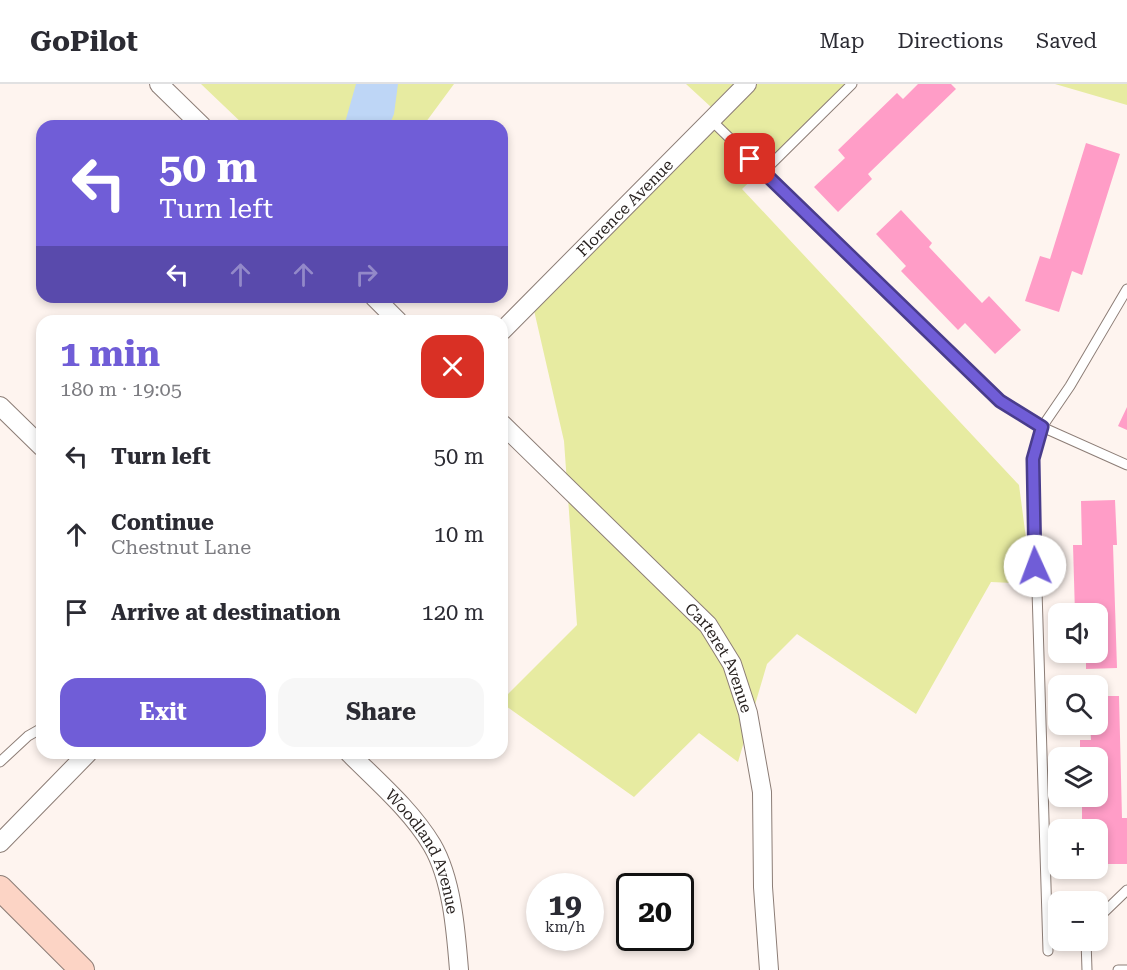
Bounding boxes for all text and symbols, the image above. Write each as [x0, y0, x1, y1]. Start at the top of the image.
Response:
text: GoPilot [30, 25, 138, 58]
text: Map [820, 29, 864, 53]
text: Directions [897, 29, 1003, 53]
text: Saved [1036, 29, 1097, 53]
pin [724, 133, 775, 184]
icon: arrive [733, 142, 766, 175]
text: 50 m [159, 143, 257, 192]
icon: left [60, 144, 138, 222]
street label: Florence Avenue [573, 155, 677, 260]
text: Turn left [159, 193, 273, 225]
icon: left [161, 258, 194, 291]
icon: ahead [224, 258, 257, 291]
icon: ahead [287, 258, 320, 291]
icon: right [350, 258, 383, 291]
text: 1 min [60, 333, 160, 375]
button: close [421, 335, 484, 398]
text: 180 m · 19:05 [60, 377, 182, 401]
icon: left [60, 440, 93, 473]
text: Turn left [111, 444, 211, 469]
text: 50 m [434, 444, 484, 469]
text: Continue [111, 510, 214, 535]
icon: ahead [60, 518, 93, 551]
text: 10 m [434, 522, 484, 547]
position arrow [1003, 534, 1067, 598]
text: Chestnut Lane [111, 535, 251, 559]
icon: arrive [60, 596, 93, 629]
street label: Carteret Avenue [681, 599, 756, 715]
text: Arrive at destination [111, 600, 340, 625]
text: 120 m [421, 600, 484, 625]
map controls [1048, 603, 1108, 951]
button: sound [1048, 603, 1108, 663]
button: search [1048, 675, 1108, 735]
button: Exit [60, 678, 266, 747]
button: Share [278, 678, 484, 747]
button: layers [1048, 747, 1108, 807]
street label: Woodland Avenue [381, 785, 462, 916]
button: + [1048, 819, 1108, 879]
speed limit sign: 20 [616, 873, 694, 951]
text: 19 [548, 887, 582, 922]
button: − [1048, 891, 1108, 951]
text: km/h [545, 918, 585, 936]

